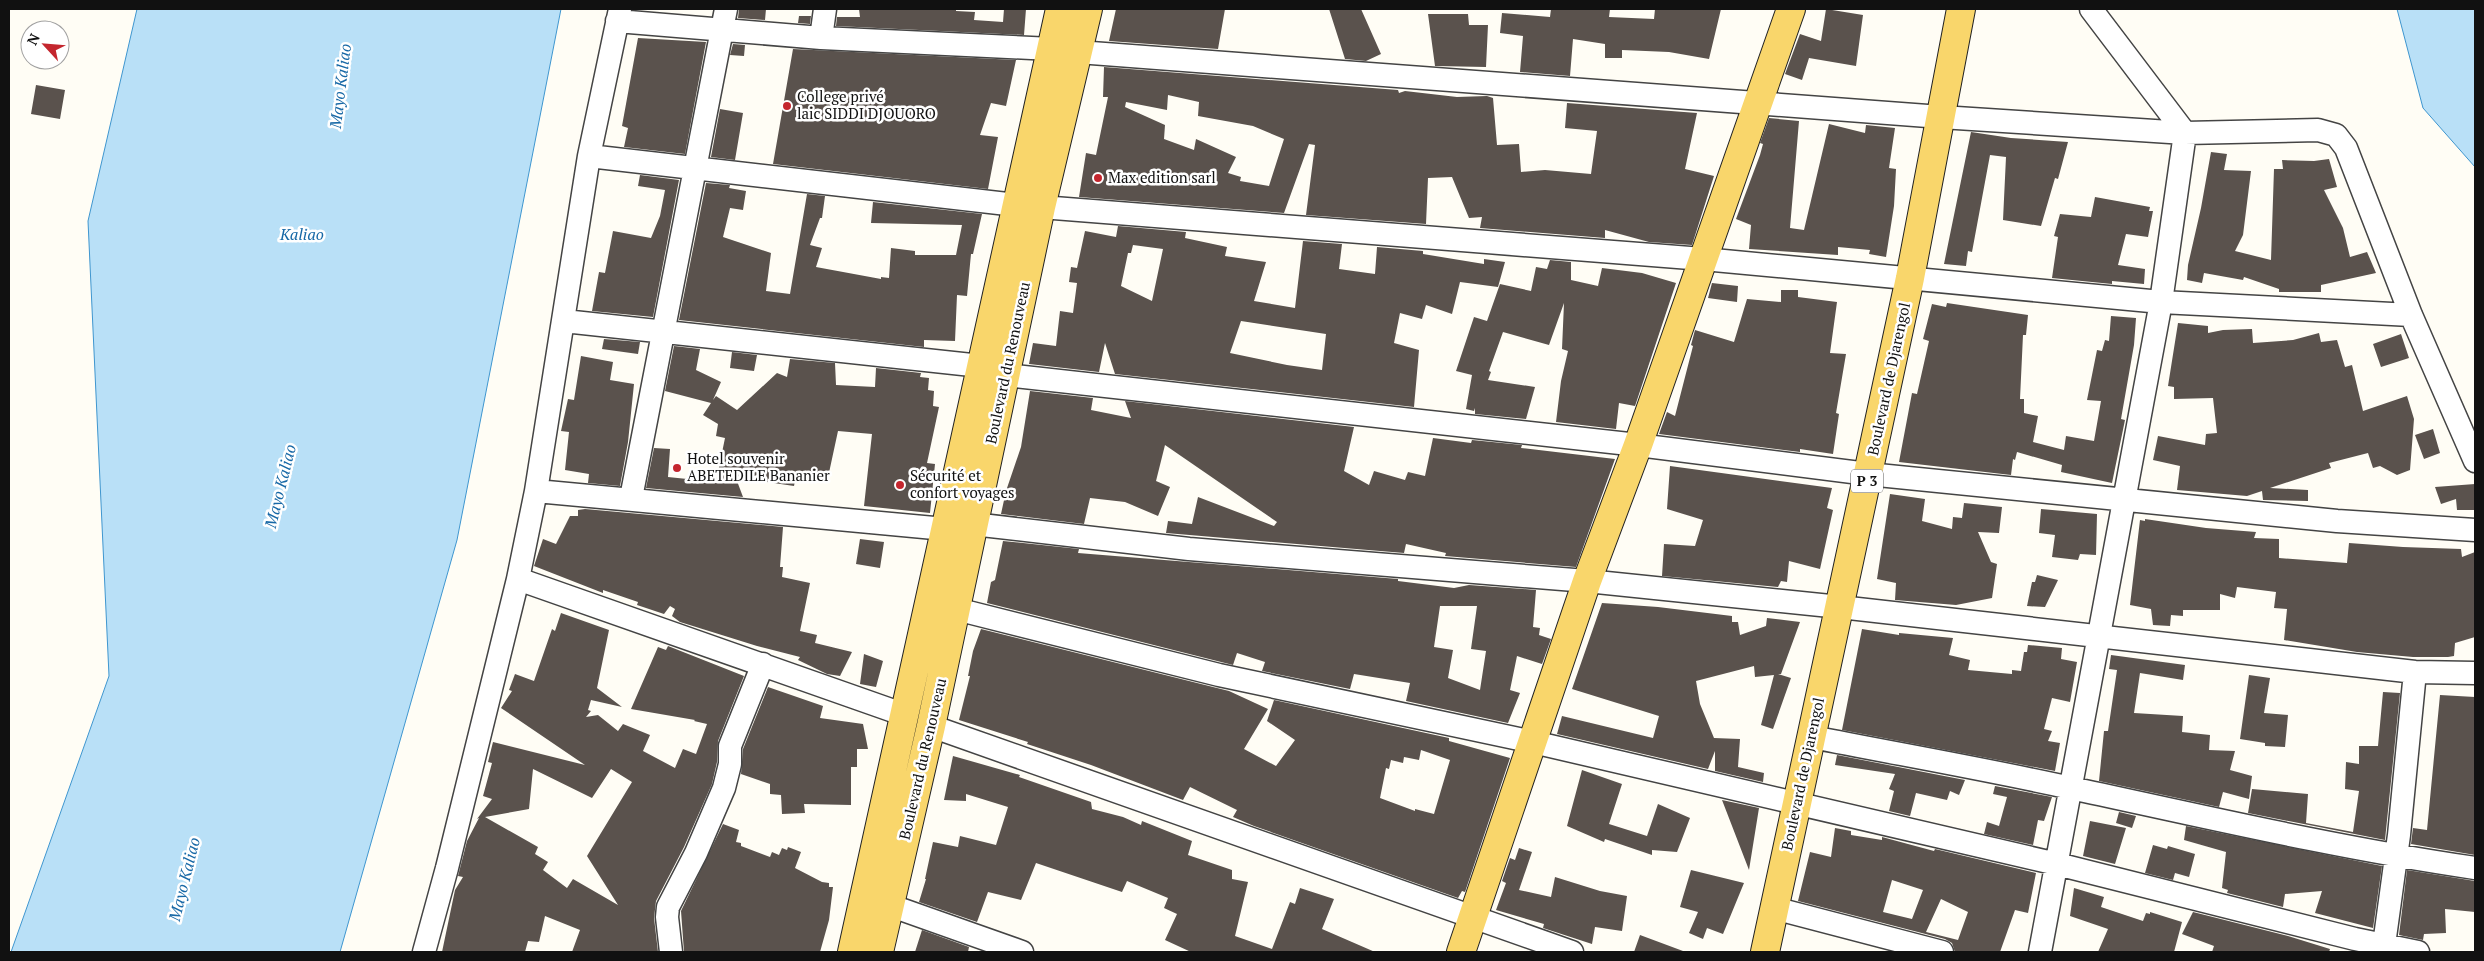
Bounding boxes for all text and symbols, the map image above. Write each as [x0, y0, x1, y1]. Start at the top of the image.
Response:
north arrow [20, 20, 70, 70]
text: N [22, 30, 44, 48]
water label: Mayo Kaliao [324, 42, 356, 131]
place label: College privé laic SIDDI DJOUORO [797, 86, 936, 123]
marker: College privé laic SIDDI DJOUORO [781, 100, 793, 112]
place label: Max edition sarl [1108, 167, 1216, 187]
marker: Max edition sarl [1092, 172, 1104, 184]
water label: Kaliao [279, 223, 324, 245]
street label: Boulevard du Renouveau [980, 280, 1034, 446]
street label: Boulevard de Djarengol [1862, 301, 1914, 457]
water label: Mayo Kaliao [259, 442, 301, 531]
place label: Hotel souvenir ABETEDILE Bananier [687, 448, 830, 485]
marker: Hotel souvenir ABETEDILE Bananier [671, 462, 683, 474]
place label: Sécurité et confort voyages [910, 465, 1015, 502]
road number: P 3 [1851, 470, 1883, 492]
marker: Sécurité et confort voyages [894, 479, 906, 491]
street label: Boulevard du Renouveau [894, 676, 950, 841]
street label: Boulevard de Djarengol [1776, 696, 1828, 852]
water label: Mayo Kaliao [163, 835, 205, 924]

